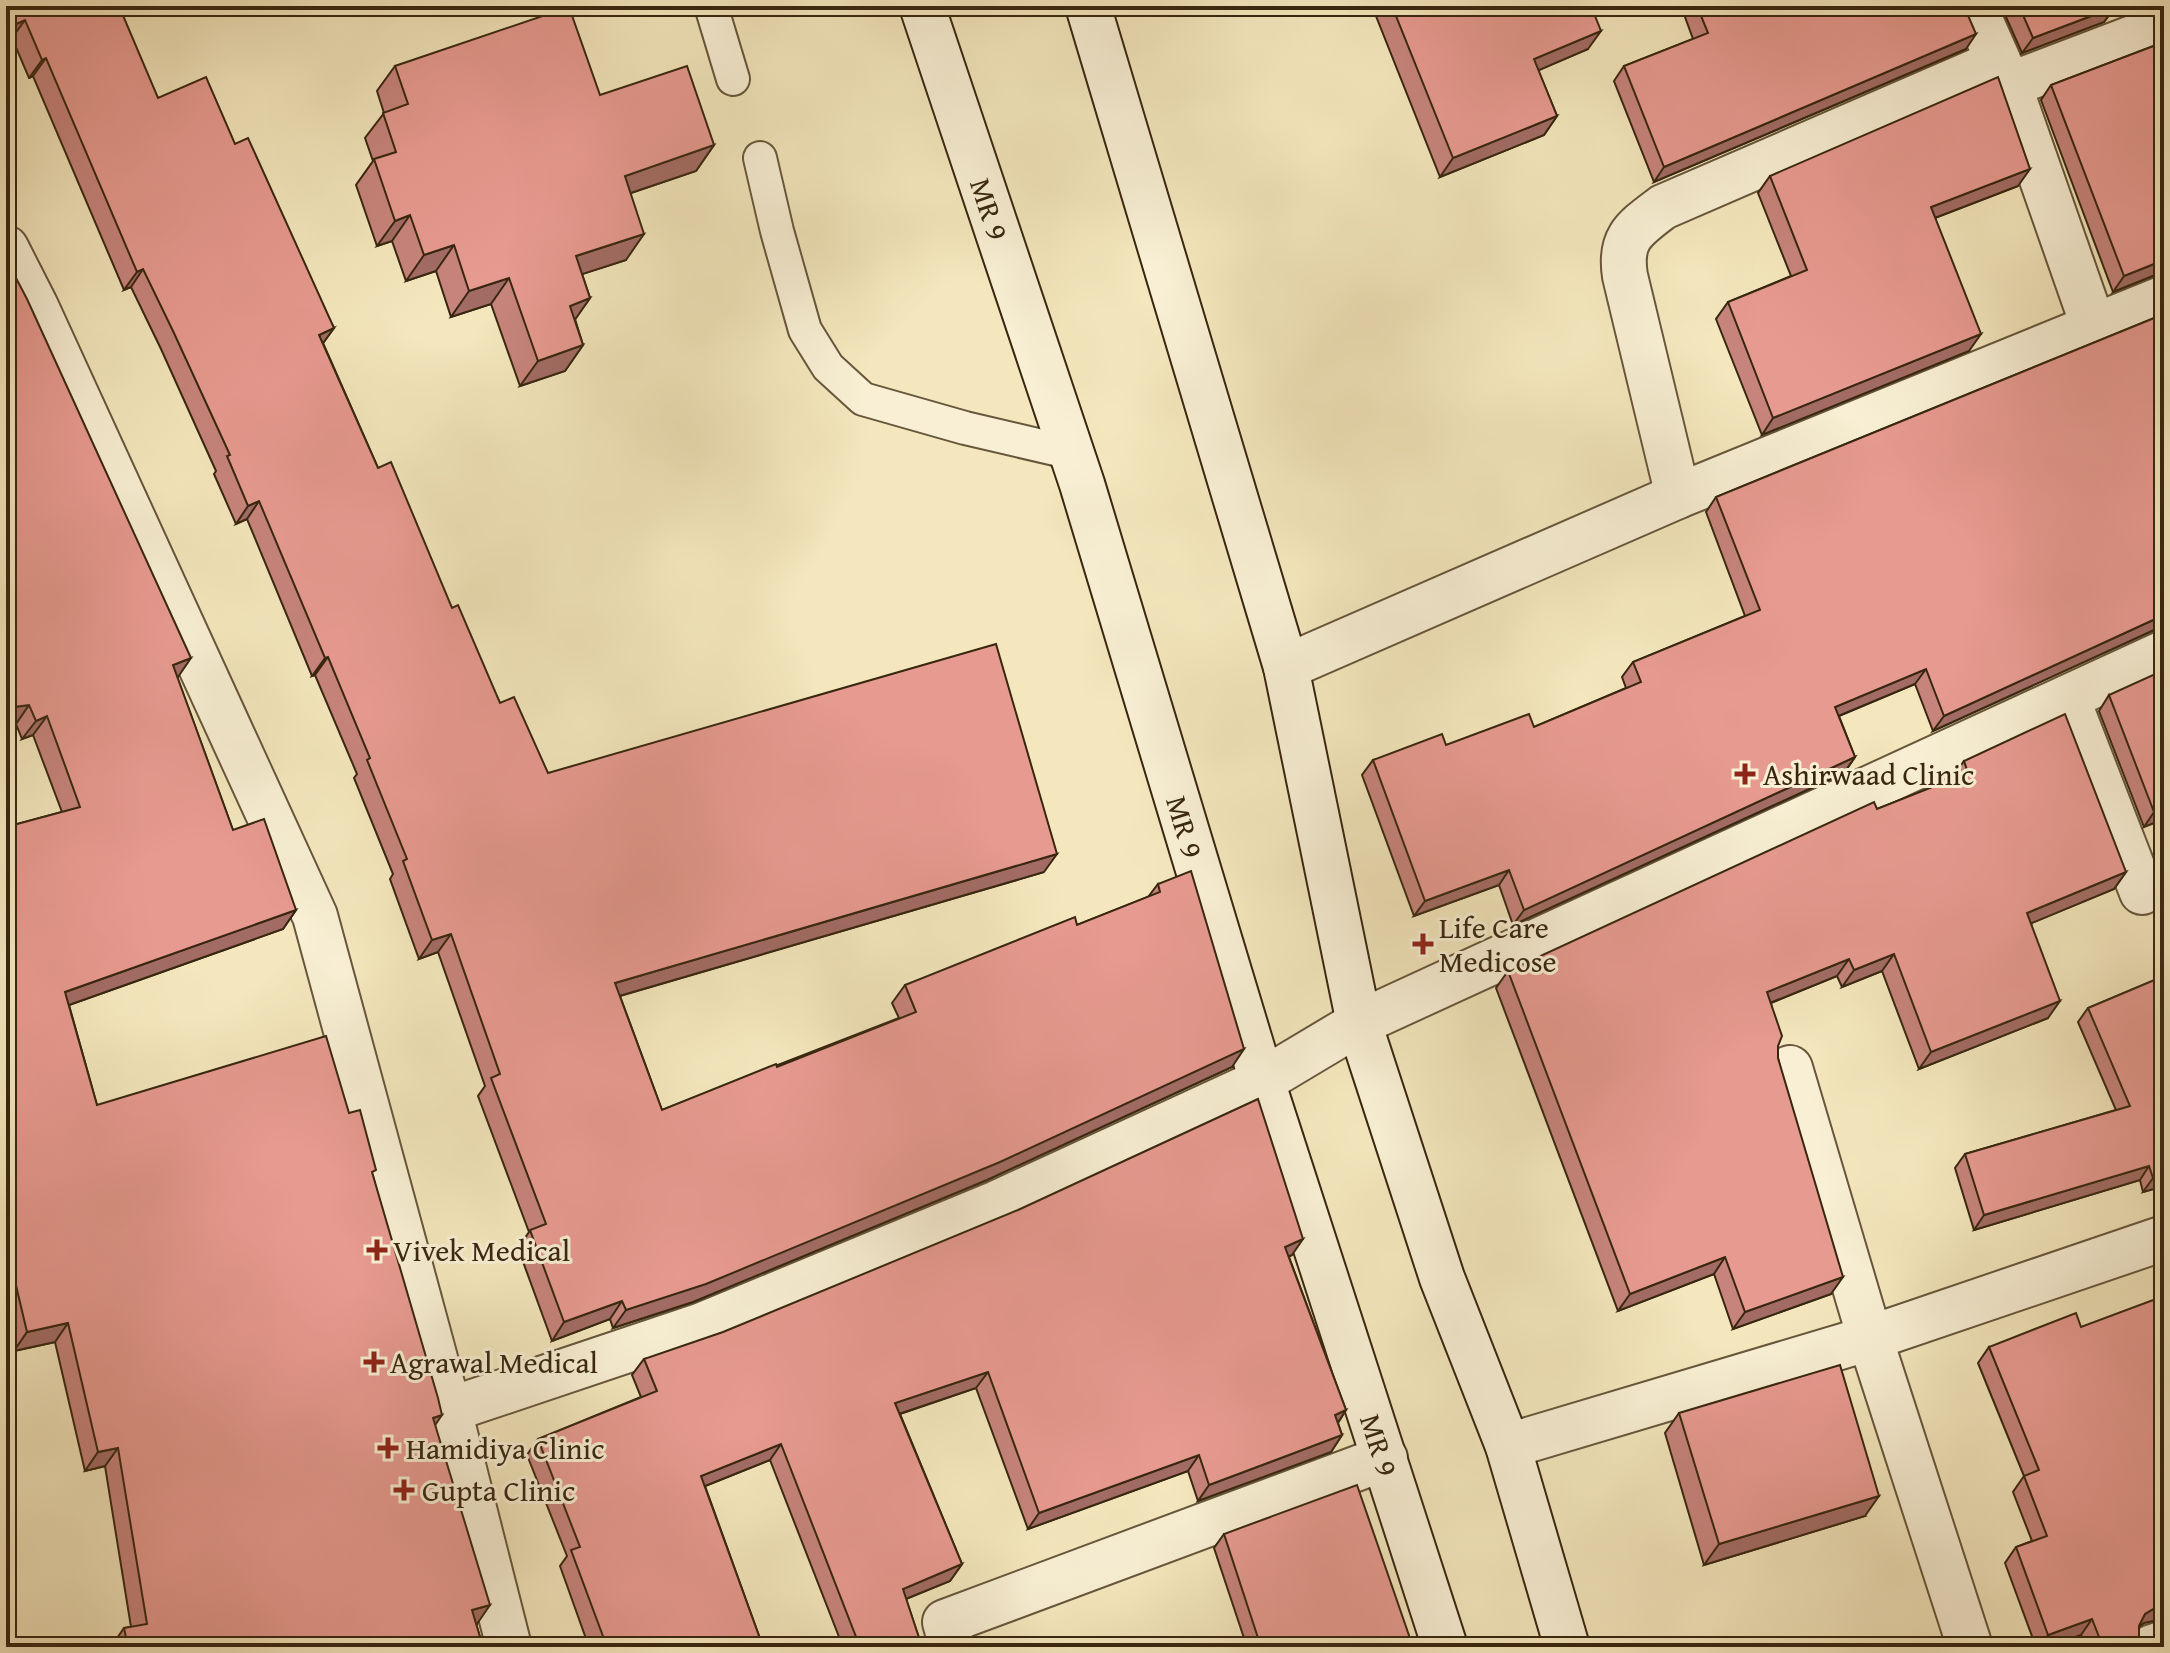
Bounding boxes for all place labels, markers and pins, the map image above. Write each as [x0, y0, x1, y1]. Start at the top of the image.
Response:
place label: Ashirwaad Clinic [1763, 752, 1974, 796]
marker: Ashirwaad Clinic [1734, 763, 1756, 785]
place label: Life Care Medicose [1439, 905, 1557, 983]
marker: Life Care Medicose [1414, 935, 1432, 953]
place label: Vivek Medical [393, 1228, 570, 1272]
marker: Vivek Medical [368, 1241, 386, 1259]
place label: Agrawal Medical [390, 1340, 598, 1384]
marker: Agrawal Medical [365, 1353, 383, 1371]
place label: Hamidiya Clinic [406, 1426, 604, 1470]
marker: Hamidiya Clinic [377, 1437, 399, 1459]
place label: Gupta Clinic [422, 1468, 575, 1512]
marker: Gupta Clinic [393, 1479, 415, 1501]

